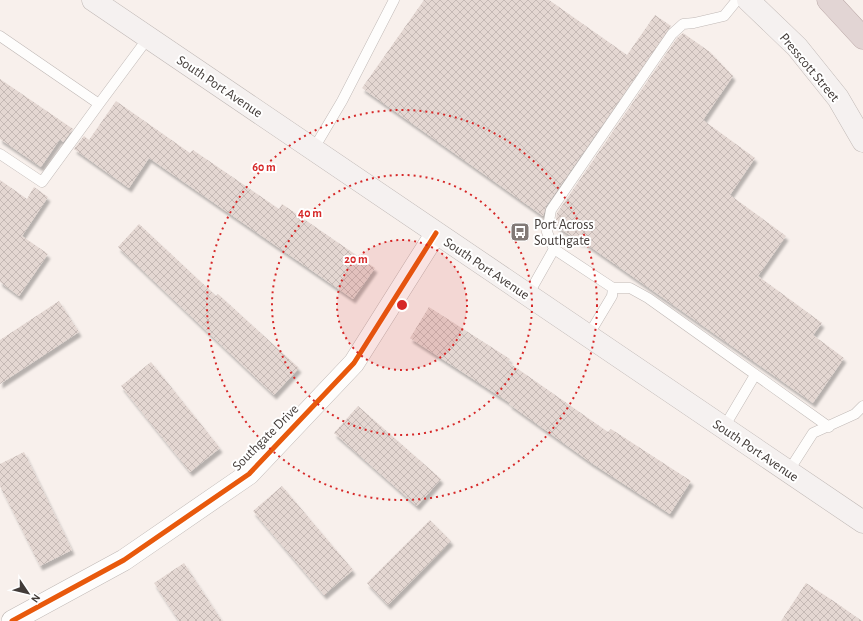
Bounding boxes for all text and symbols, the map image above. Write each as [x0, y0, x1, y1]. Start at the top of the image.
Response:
street label: Presscott Street [777, 31, 842, 105]
street label: South Port Avenue [174, 53, 265, 121]
text: 60 m [252, 161, 276, 173]
text: 40 m [298, 207, 322, 219]
place label: Port Across Southgate [534, 218, 594, 248]
bus stop icon: Port Across Southgate [509, 221, 531, 243]
street label: South Port Avenue [441, 235, 532, 303]
text: 20 m [344, 253, 368, 265]
centre of rings [395, 298, 409, 312]
street label: Southgate Drive [230, 402, 302, 474]
street label: South Port Avenue [710, 417, 801, 485]
north arrow [8, 573, 48, 613]
text: N [29, 592, 42, 605]

